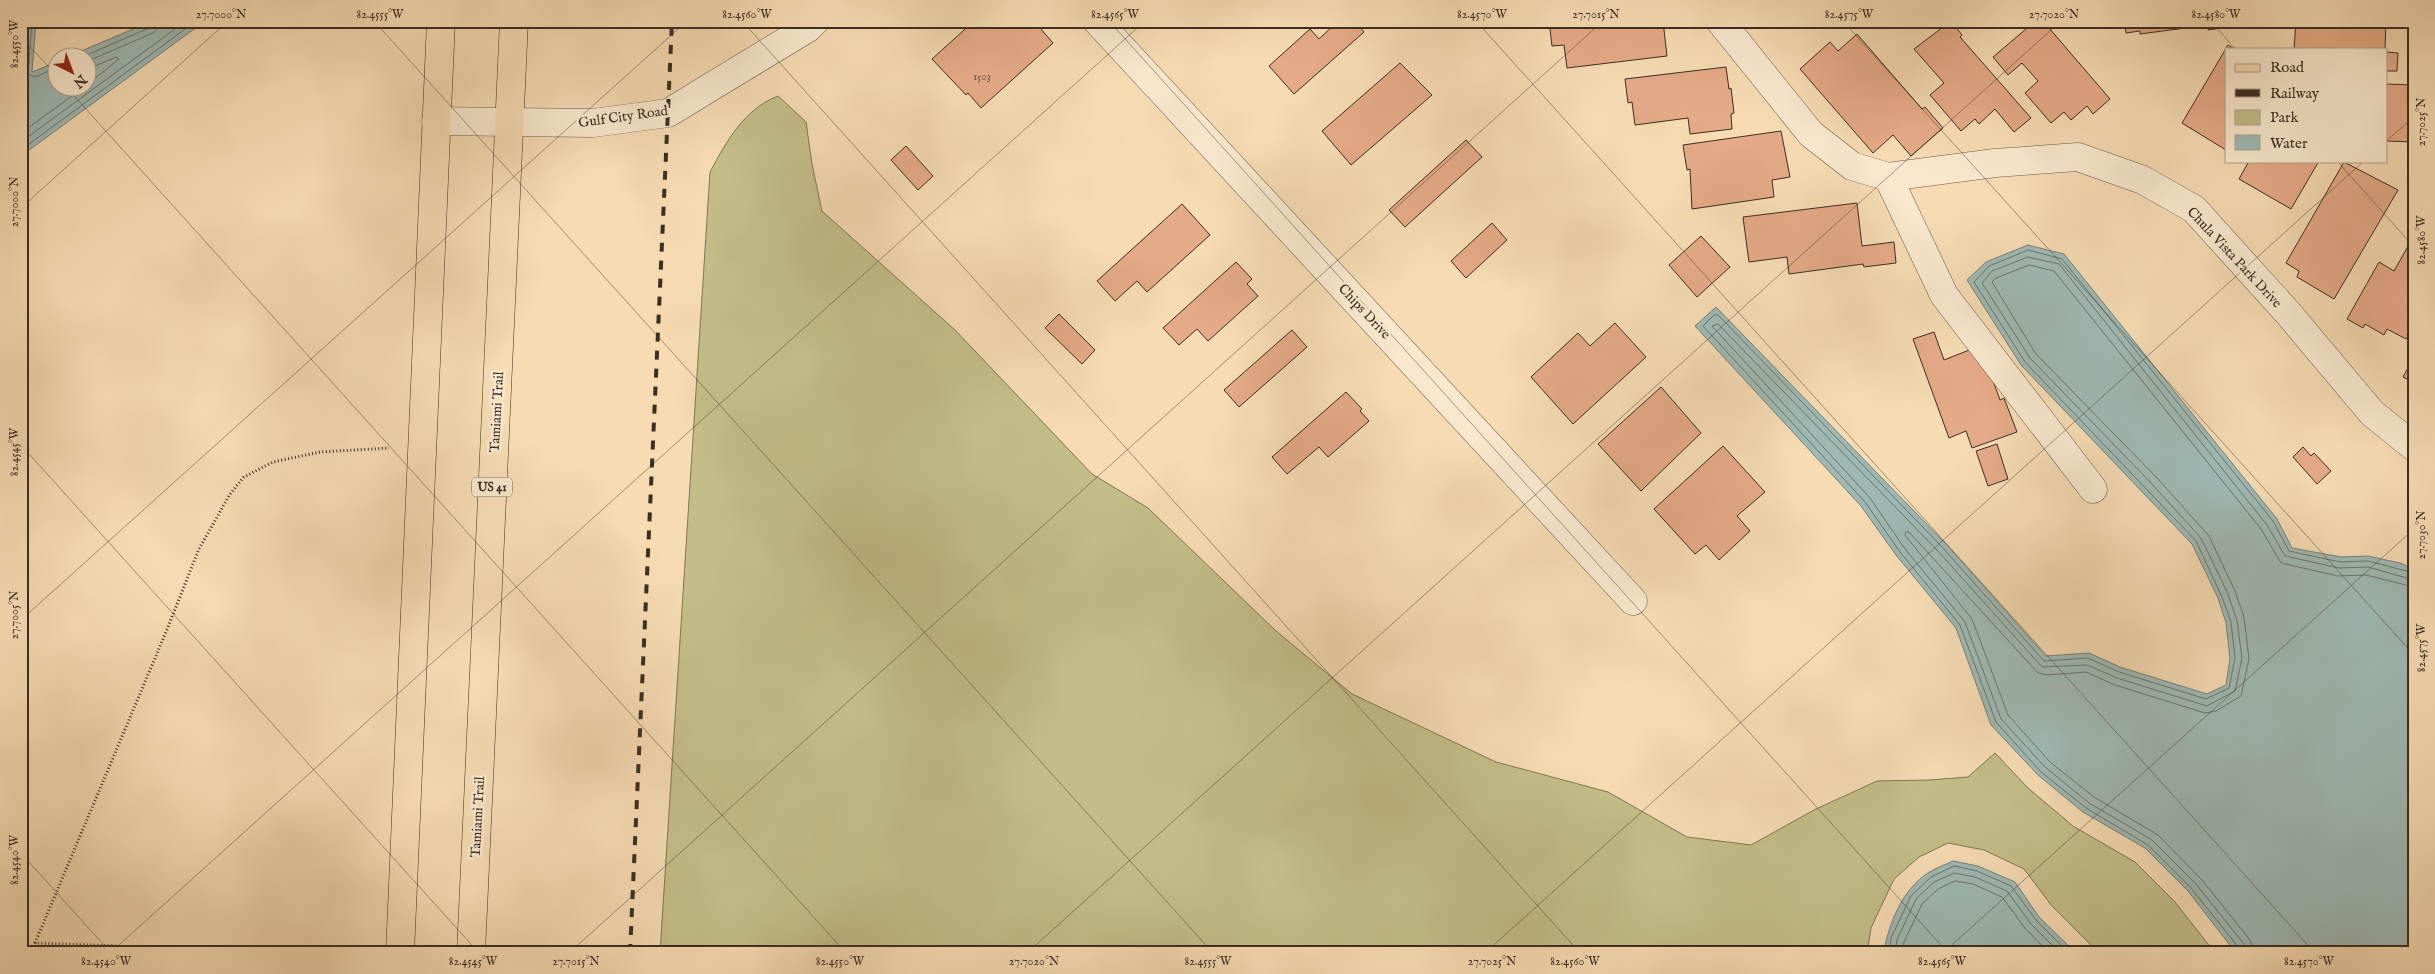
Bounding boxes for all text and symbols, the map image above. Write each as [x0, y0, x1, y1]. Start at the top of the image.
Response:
text: 27.7000°N [196, 7, 247, 22]
text: 82.4555°W [356, 7, 404, 22]
text: 82.4560°W [722, 7, 772, 22]
text: 82.4565°W [1091, 7, 1139, 22]
text: 82.4570°W [1457, 7, 1508, 22]
text: 27.7015°N [1572, 7, 1620, 22]
text: 82.4575°W [1825, 7, 1874, 22]
text: 27.7020°N [2029, 7, 2080, 22]
text: 82.4580°W [2191, 7, 2241, 22]
text: 82.4550°W [7, 19, 22, 68]
north arrow [48, 48, 98, 98]
legend [2225, 48, 2388, 162]
text: Road [2270, 58, 2305, 77]
text: N [70, 70, 91, 92]
house number: 1503 [973, 70, 991, 84]
text: Railway [2270, 84, 2320, 103]
text: 27.7025°N [2414, 97, 2429, 146]
street label: Gulf City Road [577, 102, 670, 132]
text: Park [2270, 108, 2300, 127]
text: Water [2270, 134, 2308, 153]
text: 27.7000°N [7, 176, 22, 227]
street label: Chula Vista Park Drive [2183, 203, 2286, 312]
text: 82.4580°W [2414, 215, 2429, 265]
street label: Chips Drive [1334, 280, 1395, 344]
street label: Tamiami Trail [486, 371, 508, 453]
text: 82.4545°W [7, 427, 22, 476]
road number: US 41 [472, 478, 512, 497]
text: 27.7030°N [2414, 510, 2429, 560]
text: 27.7005°N [7, 590, 22, 639]
text: 82.4575°W [2414, 623, 2429, 672]
street label: Tamiami Trail [467, 776, 489, 858]
text: 82.4540°W [7, 834, 22, 885]
text: 82.4540°W [81, 954, 132, 969]
text: 82.4545°W [449, 954, 498, 969]
text: 27.7015°N [552, 954, 600, 969]
text: 82.4550°W [816, 954, 865, 969]
text: 27.7020°N [1009, 954, 1060, 969]
text: 82.4555°W [1184, 954, 1232, 969]
text: 27.7025°N [1468, 954, 1517, 969]
text: 82.4560°W [1550, 954, 1600, 969]
text: 82.4565°W [1918, 954, 1966, 969]
text: 82.4570°W [2284, 954, 2335, 969]

